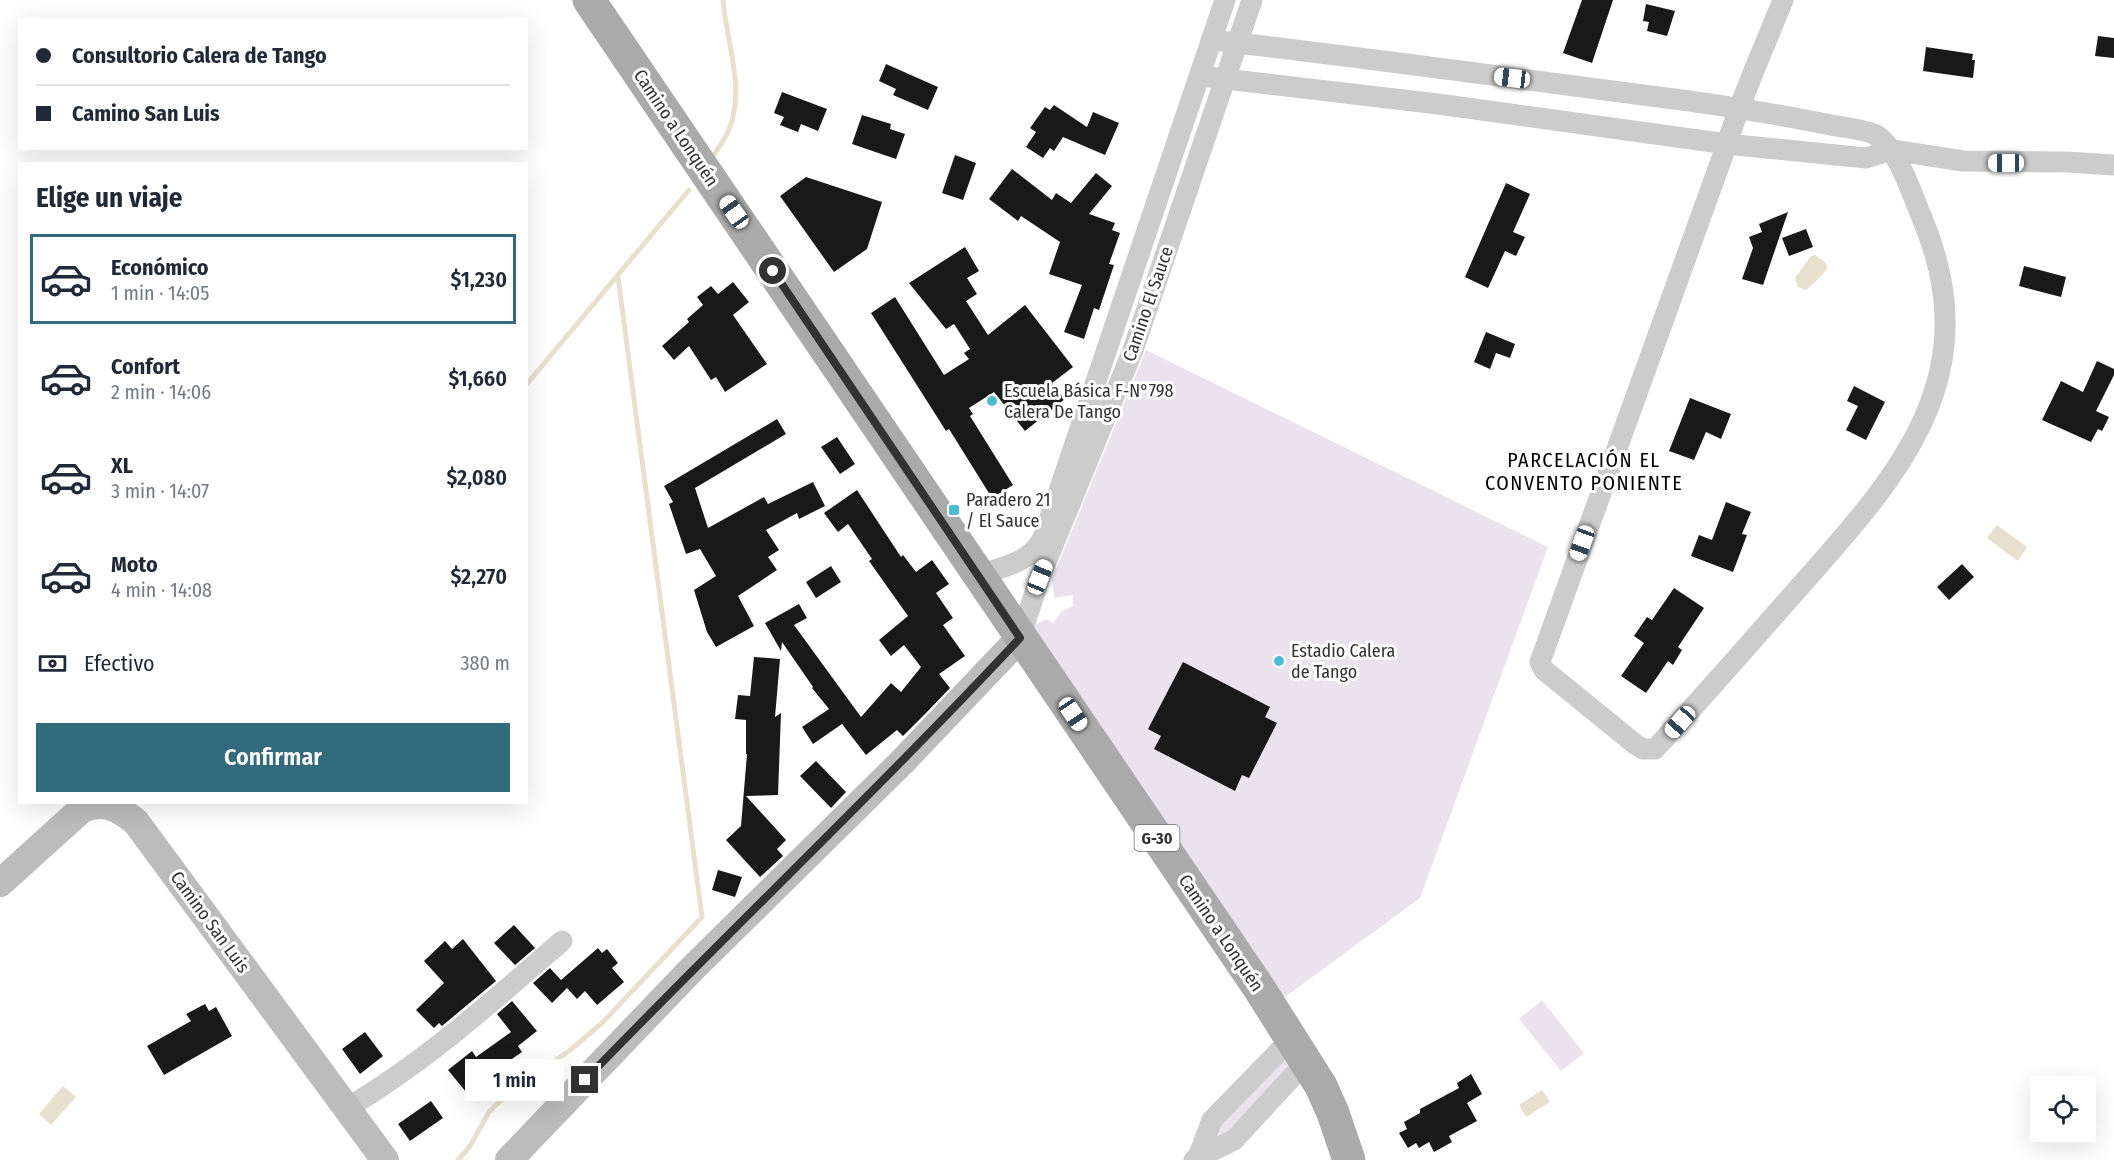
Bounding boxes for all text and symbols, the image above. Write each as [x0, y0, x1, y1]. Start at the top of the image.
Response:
text: Consultorio Calera de Tango [72, 42, 327, 69]
street label: Camino a Lonquén [629, 65, 723, 191]
car [1493, 67, 1531, 89]
text: Camino San Luis [72, 100, 220, 127]
car [1988, 154, 2024, 172]
text: Elige un viaje [36, 182, 182, 214]
car [716, 192, 752, 232]
street label: Camino El Sauce [1118, 244, 1178, 364]
icon: car [39, 252, 93, 306]
text: Económico [111, 254, 209, 281]
route start [759, 257, 786, 284]
text: $1,230 [451, 266, 507, 293]
text: 1 min · 14:05 [111, 281, 209, 305]
icon: car [39, 351, 93, 405]
text: Confort [111, 353, 180, 380]
text: $1,660 [448, 365, 507, 392]
text: 2 min · 14:06 [111, 380, 211, 404]
place label: Escuela Básica F-N°798 Calera De Tango [1004, 380, 1173, 423]
marker: Escuela Básica F-N°798 Calera De Tango [985, 394, 999, 408]
district label: PARCELACIÓN EL CONVENTO PONIENTE [1485, 448, 1683, 495]
icon: car [39, 450, 93, 504]
text: XL [111, 452, 133, 479]
text: $2,080 [446, 464, 507, 491]
text: 3 min · 14:07 [111, 479, 209, 503]
place label: Paradero 21 / El Sauce [966, 489, 1050, 532]
marker: Paradero 21 / El Sauce [947, 503, 961, 517]
car [1567, 523, 1597, 563]
icon: car [39, 549, 93, 603]
text: Moto [111, 551, 158, 578]
car [1025, 557, 1055, 597]
text: $2,270 [450, 563, 507, 590]
text: 4 min · 14:08 [111, 578, 212, 602]
place label: Estadio Calera de Tango [1291, 640, 1395, 683]
icon: cash [36, 647, 69, 680]
text: Efectivo [84, 650, 155, 677]
text: 380 m [460, 651, 510, 675]
marker: Estadio Calera de Tango [1272, 654, 1286, 668]
car [1055, 694, 1091, 734]
car [1661, 703, 1699, 741]
button: Confirmar [36, 723, 510, 792]
road number: G-30 [1134, 825, 1180, 851]
street label: Camino San Luis [166, 867, 254, 977]
street label: Camino a Lonquén [1174, 870, 1268, 996]
callout: 1 min [465, 1059, 564, 1101]
route end [571, 1066, 598, 1093]
text: 1 min [493, 1068, 536, 1092]
map controls [2030, 1076, 2096, 1142]
button: locate [2030, 1076, 2096, 1142]

